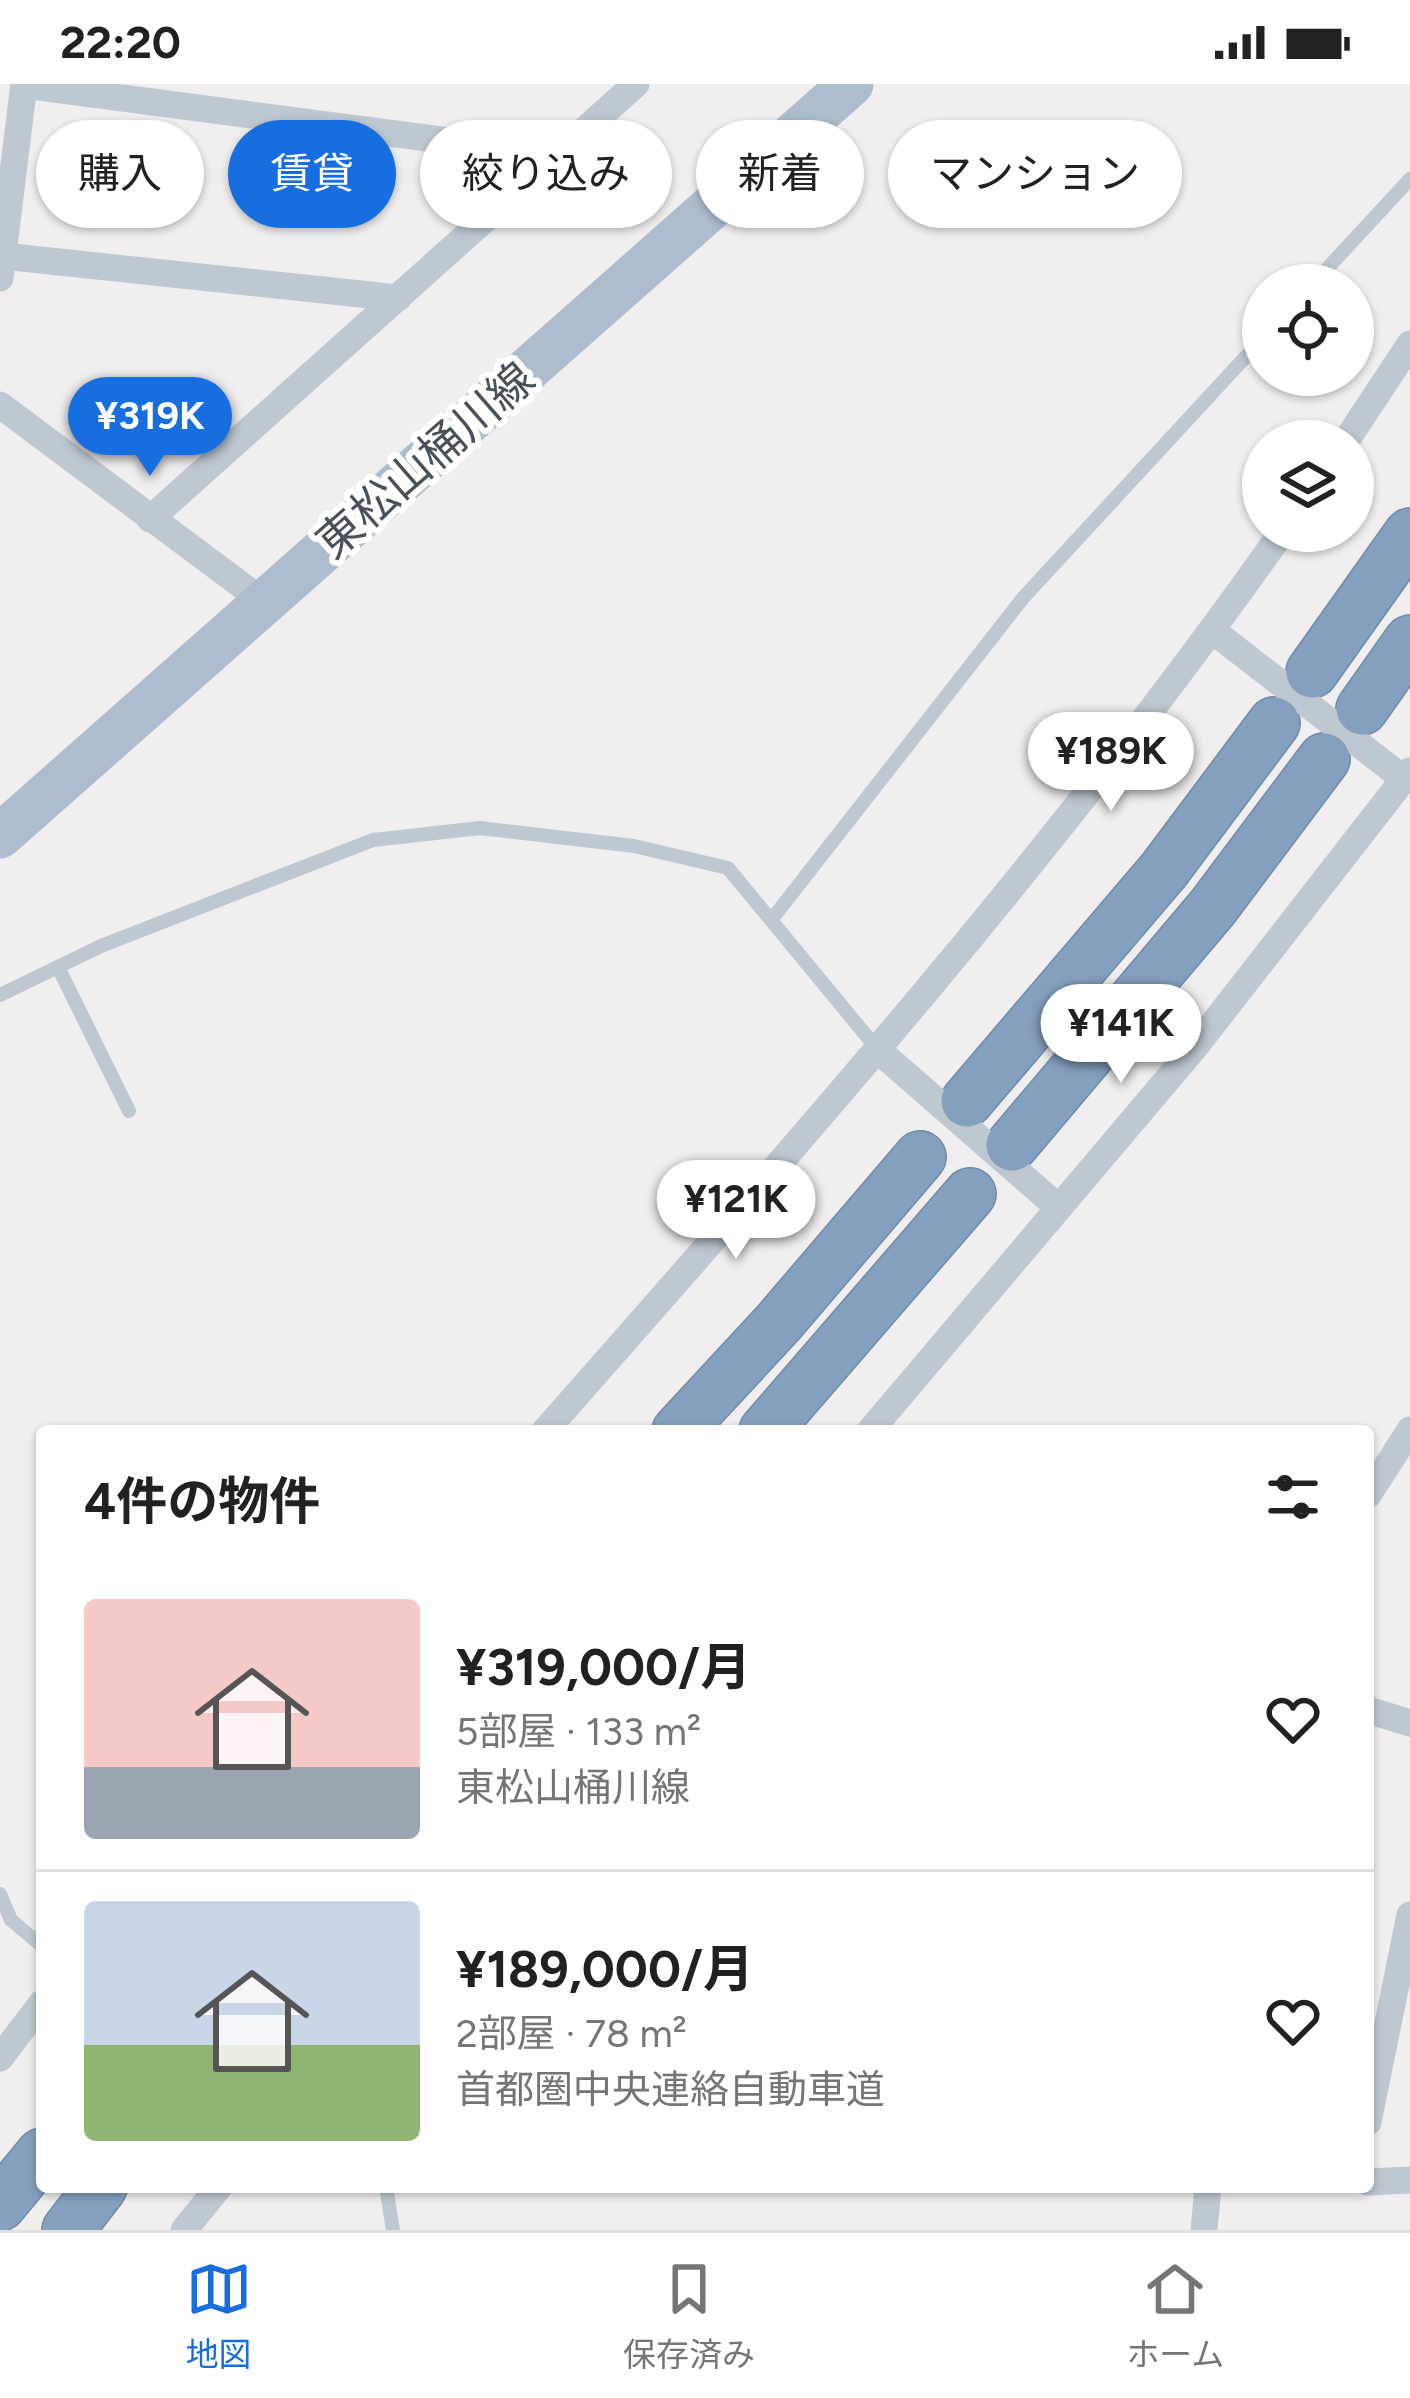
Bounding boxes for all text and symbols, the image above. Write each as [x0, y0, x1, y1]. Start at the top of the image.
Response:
text: 22:20 [60, 15, 181, 69]
chip: 購入 [36, 120, 204, 228]
chip: 賃貸 [228, 120, 396, 228]
chip: 絞り込み [420, 120, 672, 228]
chip: 新着 [696, 120, 864, 228]
chip: マンション [888, 120, 1182, 228]
map controls [1242, 264, 1374, 552]
button: locate [1242, 264, 1374, 396]
street label: 東松山桶川線 [305, 351, 545, 569]
pin: ¥319K [66, 377, 234, 479]
text: ¥319K [95, 392, 205, 439]
button: layers [1242, 420, 1374, 552]
pin: ¥189K [1027, 712, 1195, 814]
text: ¥189K [1055, 727, 1167, 774]
pin: ¥141K [1037, 984, 1205, 1086]
text: ¥141K [1068, 999, 1174, 1046]
pin: ¥121K [652, 1160, 820, 1262]
text: ¥121K [684, 1175, 788, 1222]
icon: filters [1260, 1464, 1326, 1530]
text: 4件の物件 [84, 1471, 320, 1532]
text: ¥319,000/月 [456, 1637, 751, 1698]
icon: home [180, 1647, 324, 1791]
icon: heart [1260, 1686, 1326, 1752]
text: 5部屋 · 133 m² [456, 1708, 701, 1755]
text: 東松山桶川線 [456, 1764, 690, 1811]
text: ¥189,000/月 [456, 1939, 754, 2000]
icon: home [180, 1949, 324, 2093]
icon: heart [1260, 1988, 1326, 2054]
text: 2部屋 · 78 m² [456, 2010, 687, 2057]
text: 首都圏中央連絡自動車道 [456, 2066, 885, 2113]
tab: 地図 [186, 2256, 252, 2376]
tab: 保存済み [623, 2256, 755, 2376]
tab: ホーム [1126, 2256, 1224, 2376]

